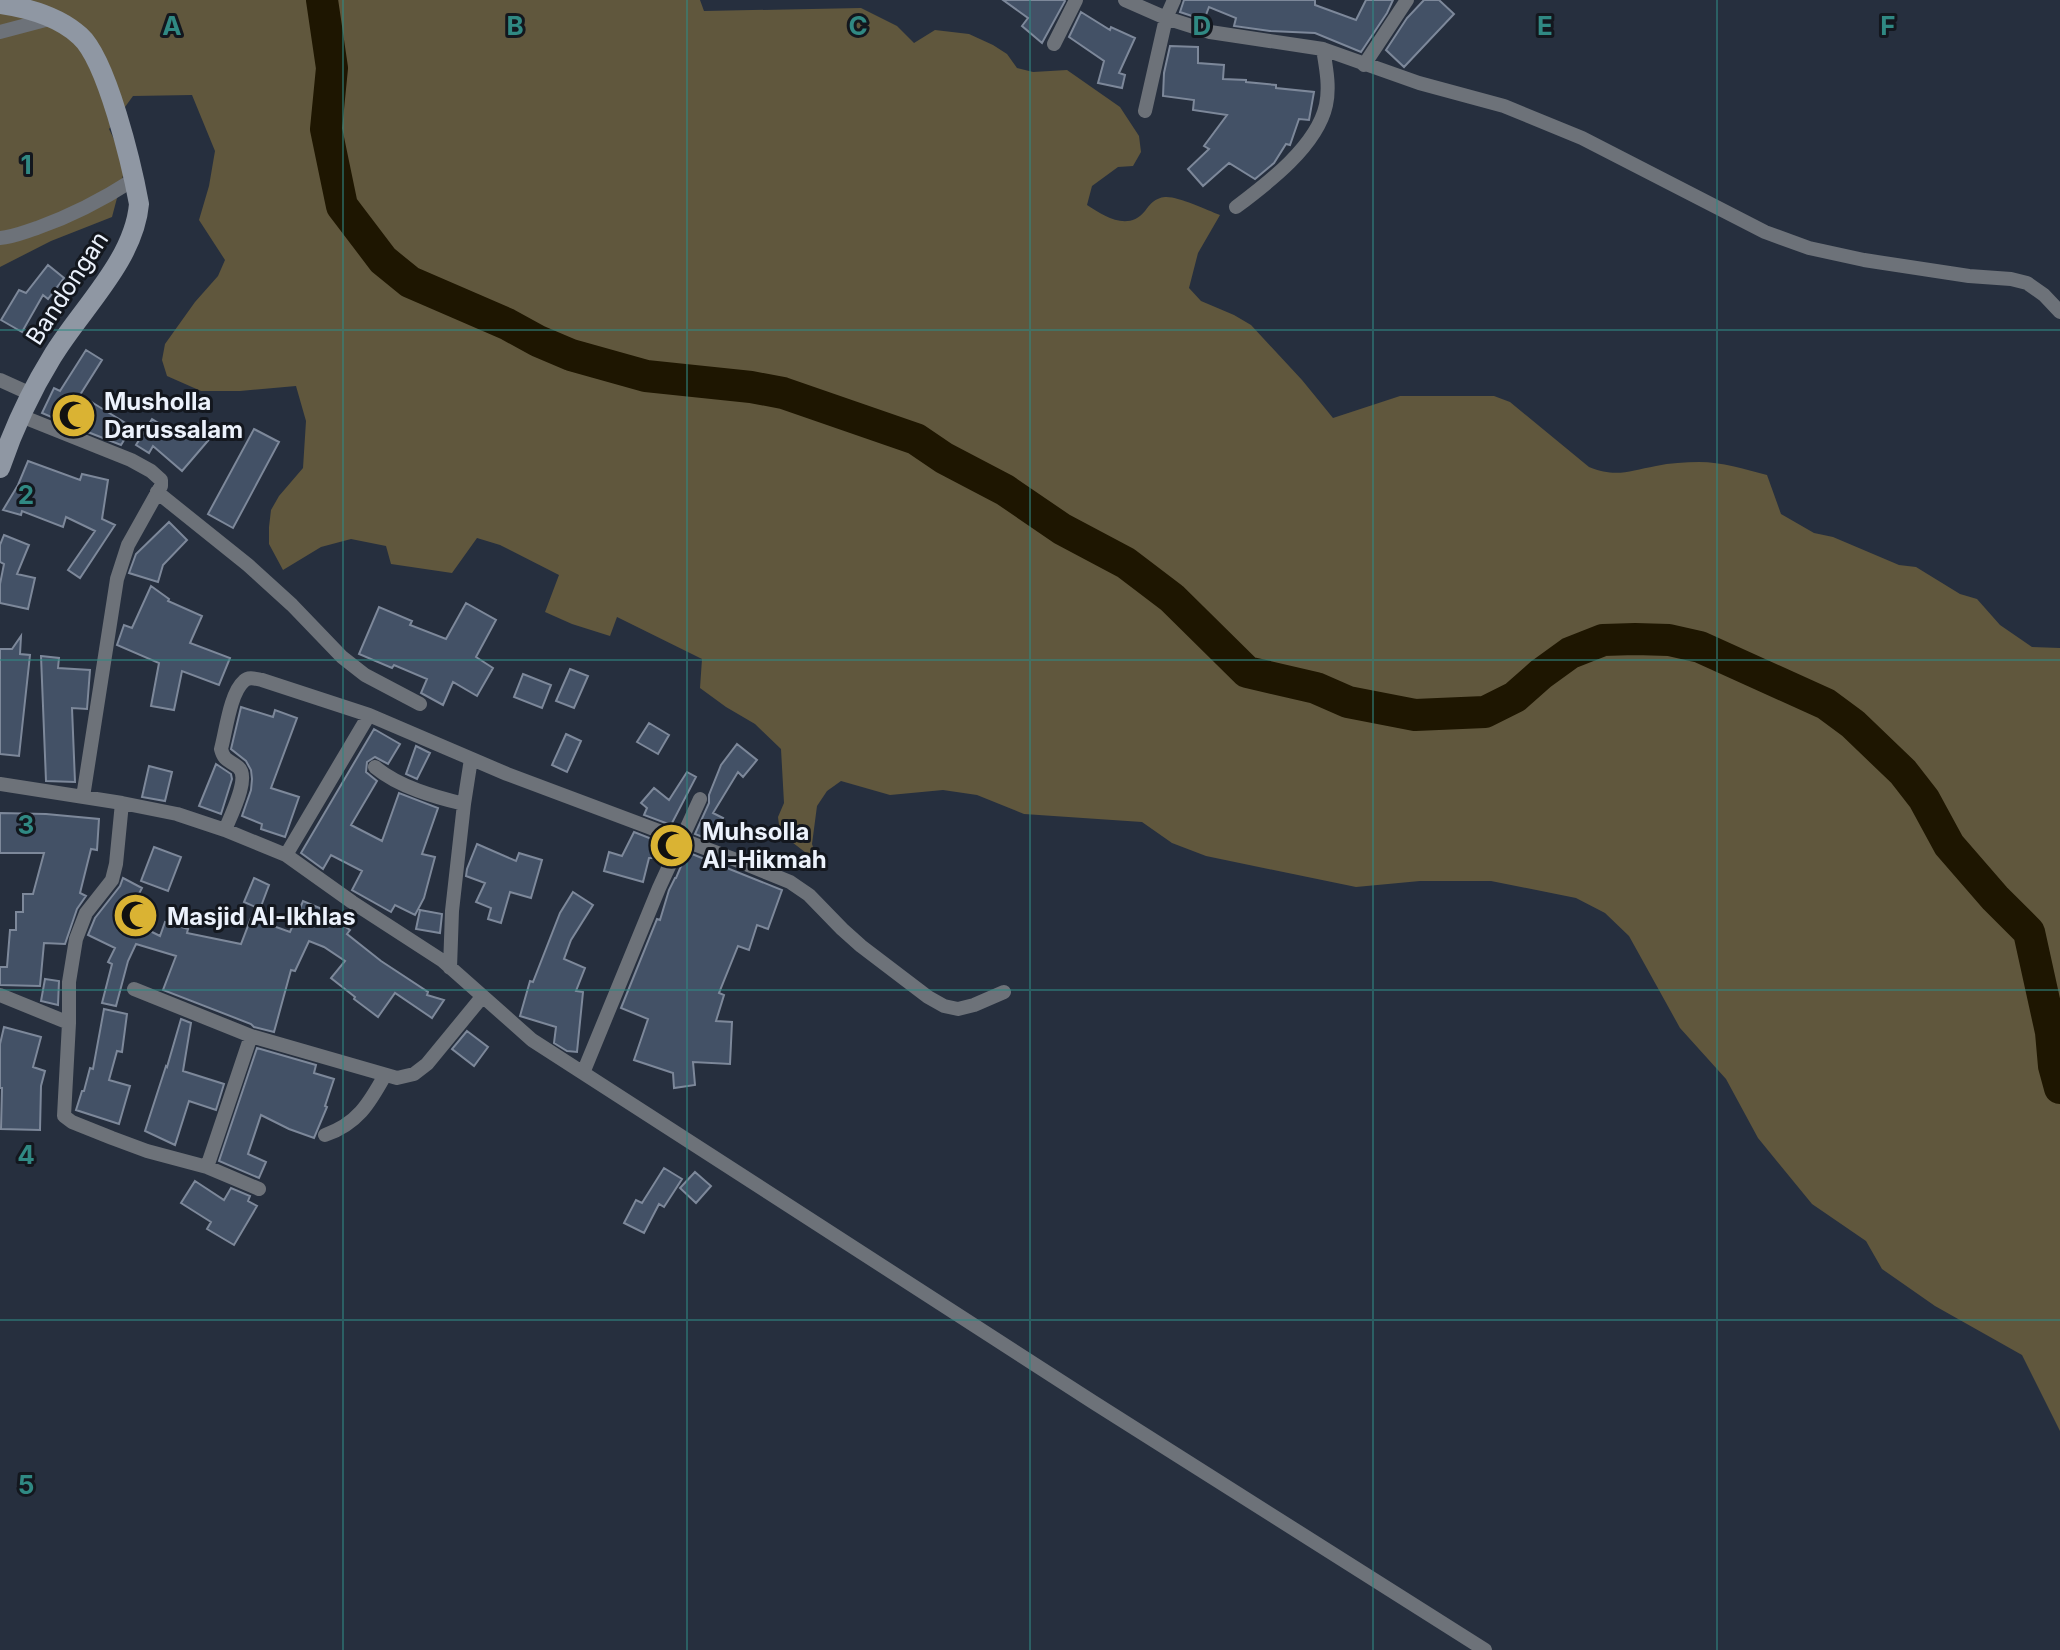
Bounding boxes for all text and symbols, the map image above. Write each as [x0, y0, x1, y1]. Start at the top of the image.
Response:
text: A [162, 10, 182, 41]
text: B [506, 10, 524, 41]
text: C [848, 10, 868, 41]
text: D [1193, 10, 1211, 41]
text: E [1537, 10, 1553, 41]
text: F [1880, 10, 1896, 41]
text: 1 [20, 149, 32, 180]
street label: Bandongan [20, 226, 114, 350]
place label: Musholla Darussalam [104, 387, 243, 444]
mosque icon: Musholla Darussalam [49, 391, 97, 439]
text: 2 [18, 479, 34, 510]
text: 3 [18, 809, 34, 840]
place label: Muhsolla Al-Hikmah [702, 817, 827, 874]
mosque icon: Muhsolla Al-Hikmah [647, 821, 695, 869]
mosque icon: Masjid Al-Ikhlas [112, 892, 160, 940]
place label: Masjid Al-Ikhlas [167, 902, 356, 931]
text: 4 [17, 1139, 35, 1170]
text: 5 [18, 1469, 34, 1500]

